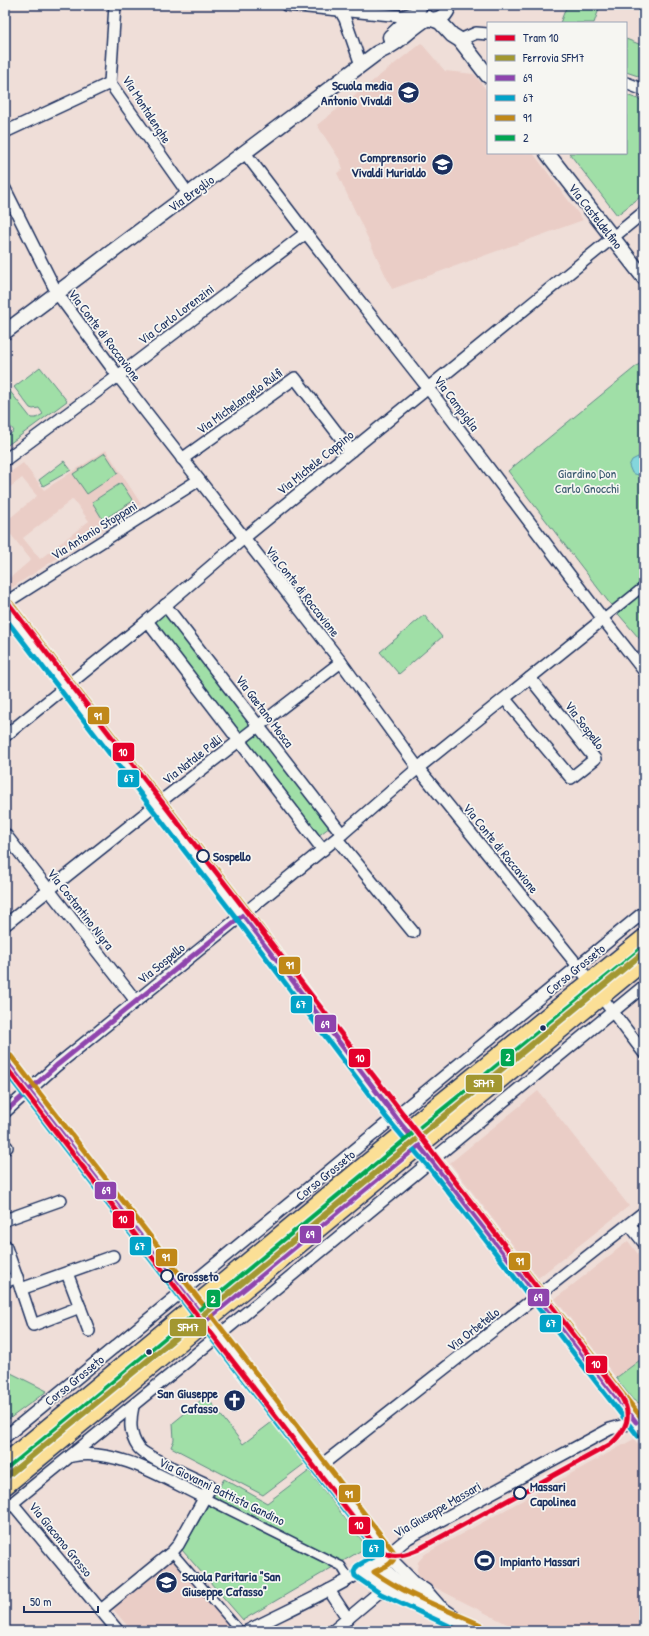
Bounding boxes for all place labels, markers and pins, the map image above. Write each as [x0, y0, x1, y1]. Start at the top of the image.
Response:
place label: Scuola media Antonio Vivaldi [321, 76, 393, 109]
school or university icon: Scuola media Antonio Vivaldi [395, 79, 421, 105]
place label: Comprensorio Vivaldi Murialdo [351, 148, 427, 181]
school or university icon: Comprensorio Vivaldi Murialdo [429, 151, 455, 177]
place label: Sospello [213, 847, 252, 866]
marker: Sospello [196, 849, 210, 863]
unlabelled marker [538, 1023, 548, 1033]
place label: Grosseto [177, 1267, 219, 1285]
marker: Grosseto [160, 1269, 174, 1283]
unlabelled marker [144, 1347, 154, 1357]
place label: San Giuseppe Cafasso [157, 1384, 219, 1417]
church icon: San Giuseppe Cafasso [221, 1387, 247, 1413]
place label: Massari Capolinea [530, 1477, 576, 1511]
marker: Massari Capolinea [513, 1486, 527, 1500]
sports icon: Impianto Massari [472, 1548, 498, 1574]
place label: Impianto Massari [500, 1552, 580, 1571]
place label: Scuola Paritaria "San Giuseppe Cafasso" [182, 1567, 281, 1601]
school or university icon: Scuola Paritaria "San Giuseppe Cafasso" [154, 1570, 180, 1596]

